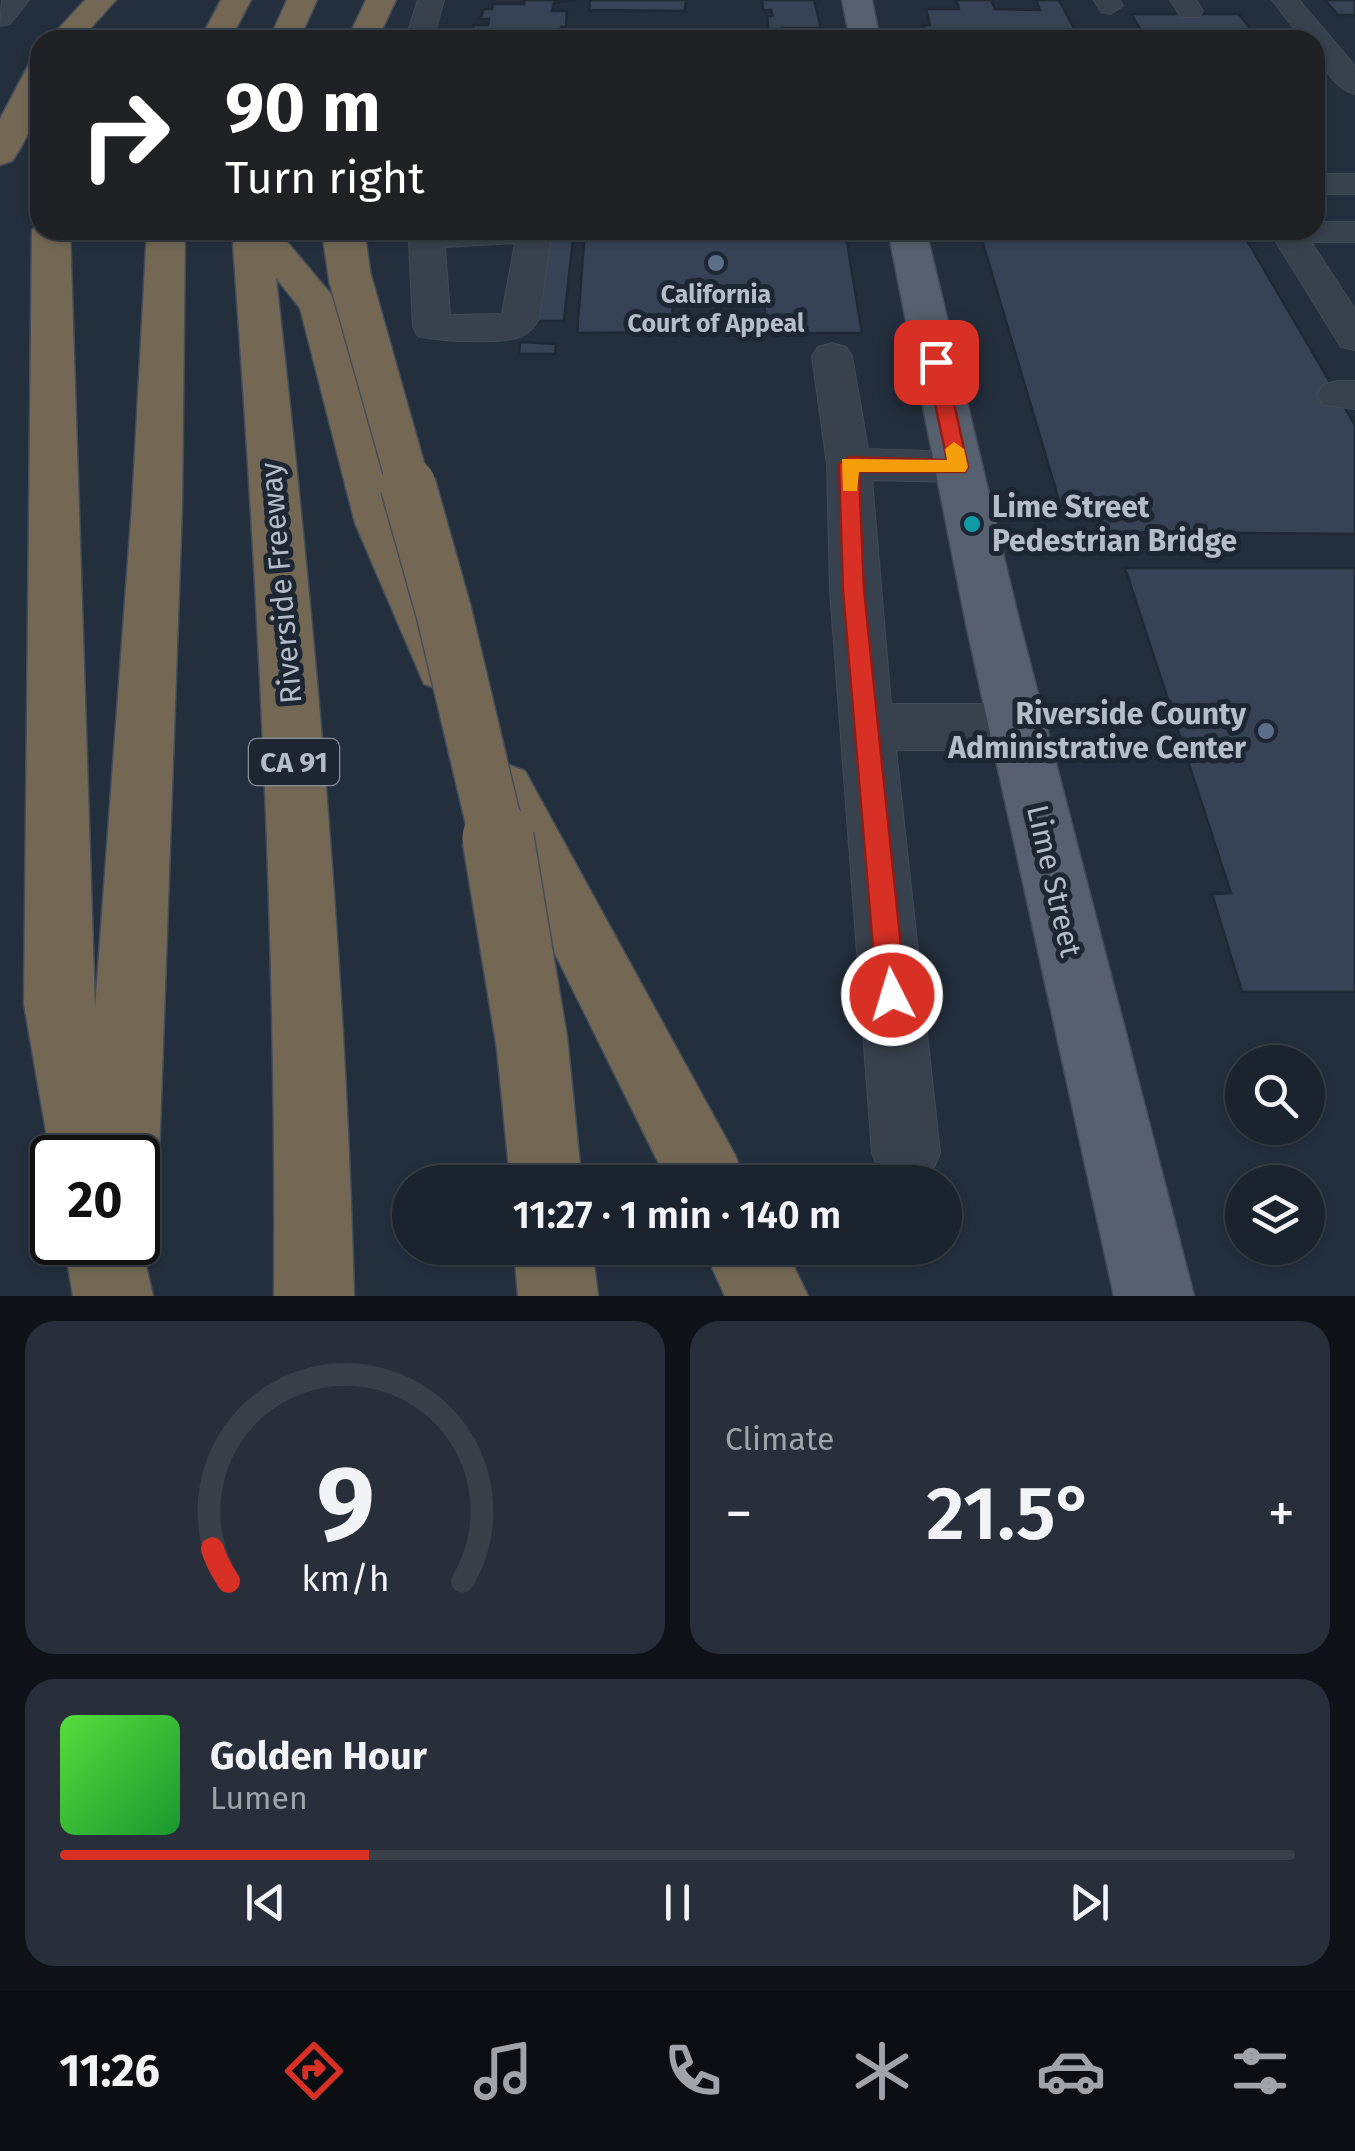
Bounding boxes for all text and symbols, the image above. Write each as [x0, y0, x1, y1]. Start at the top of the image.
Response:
text: 90 m [225, 66, 381, 150]
icon: right [60, 70, 190, 200]
text: Turn right [225, 151, 424, 205]
marker: California Court of Appeal [705, 252, 727, 274]
place label: California Court of Appeal [628, 280, 805, 339]
pin [894, 320, 979, 405]
icon: arrive [909, 335, 964, 390]
street label: Riverside Freeway [252, 461, 309, 705]
place label: Lime Street Pedestrian Bridge [992, 489, 1237, 559]
marker: Lime Street Pedestrian Bridge [961, 513, 983, 535]
place label: Riverside County Administrative Center [947, 696, 1247, 766]
marker: Riverside County Administrative Center [1255, 720, 1277, 742]
road number: CA 91 [249, 739, 339, 785]
street label: Lime Street [1019, 802, 1089, 961]
position arrow [840, 943, 944, 1047]
map controls [1225, 1045, 1325, 1265]
button: search [1225, 1045, 1325, 1145]
speed limit sign: 20 [30, 1135, 160, 1265]
button: layers [1225, 1165, 1325, 1265]
text: 11:27 · 1 min · 140 m [513, 1192, 841, 1238]
text: Climate [725, 1420, 834, 1458]
text: 9 [316, 1442, 374, 1567]
text: 21.5° [926, 1469, 1094, 1559]
text: − [725, 1481, 753, 1547]
text: + [1268, 1481, 1295, 1547]
text: km/h [301, 1558, 389, 1600]
text: Golden Hour [210, 1733, 427, 1779]
text: Lumen [210, 1779, 308, 1817]
icon: previous [238, 1875, 293, 1930]
icon: pause [650, 1875, 705, 1930]
icon: next [1062, 1875, 1117, 1930]
icon: directions [279, 2036, 349, 2106]
icon: music [468, 2036, 538, 2106]
icon: phone [658, 2036, 728, 2106]
icon: climate [847, 2036, 917, 2106]
icon: car [1036, 2036, 1106, 2106]
icon: filters [1225, 2036, 1295, 2106]
text: 11:26 [60, 2044, 160, 2098]

